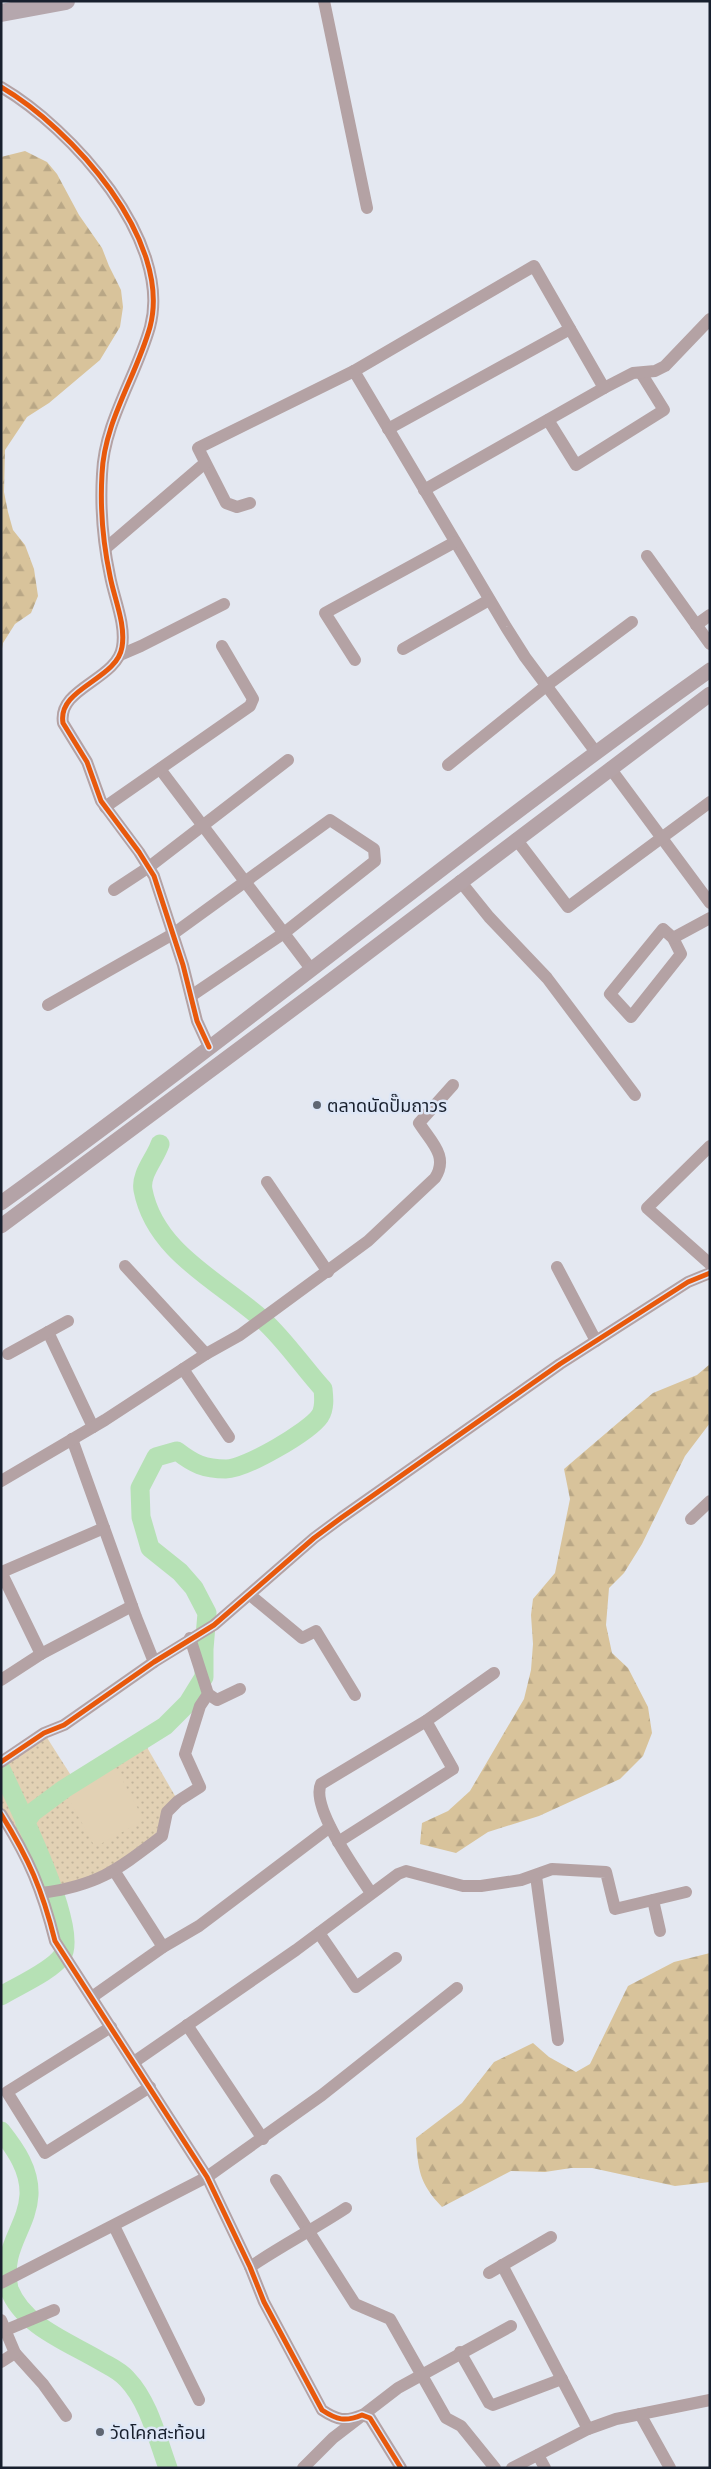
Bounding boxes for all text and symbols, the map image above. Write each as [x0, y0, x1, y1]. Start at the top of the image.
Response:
place label: ตลาดนัดปั๊มถาวร [327, 1093, 447, 1118]
marker: ตลาดนัดปั๊มถาวร [311, 1099, 323, 1111]
place label: วัดโคกสะท้อน [110, 2420, 206, 2445]
marker: วัดโคกสะท้อน [94, 2426, 106, 2438]

